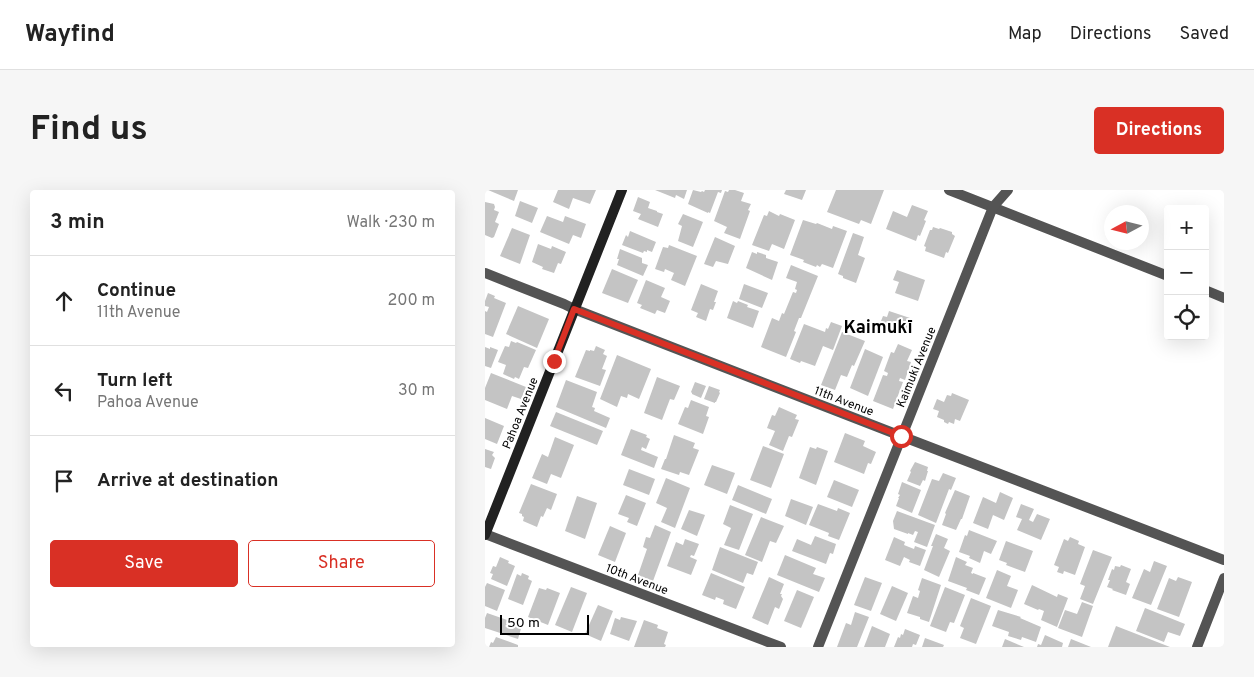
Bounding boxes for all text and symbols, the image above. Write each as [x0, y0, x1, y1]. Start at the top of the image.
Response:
text: Wayfind [25, 20, 115, 50]
text: Map [1008, 23, 1042, 46]
text: Directions [1070, 23, 1152, 46]
text: Saved [1180, 23, 1229, 46]
button: Directions [1094, 107, 1224, 154]
text: Find us [30, 108, 148, 152]
north arrow [1104, 205, 1149, 250]
map controls [1164, 205, 1209, 340]
button: + [1164, 205, 1209, 250]
text: 3 min [50, 209, 105, 236]
text: Walk · 230 m [346, 213, 435, 233]
button: − [1164, 250, 1209, 295]
text: Continue [97, 279, 176, 303]
icon: ahead [50, 287, 78, 315]
text: 200 m [387, 291, 435, 311]
button: locate [1164, 295, 1209, 340]
text: 11th Avenue [97, 303, 180, 323]
district label: Kaimukī [844, 317, 912, 340]
street label: Kaimuki Avenue [893, 325, 940, 410]
route end [543, 350, 566, 373]
text: Turn left [97, 369, 173, 393]
street label: Pahoa Avenue [499, 375, 543, 452]
icon: left [50, 377, 78, 405]
text: 30 m [398, 381, 435, 401]
street label: 11th Avenue [812, 383, 876, 421]
text: Pahoa Avenue [97, 393, 199, 413]
route start [890, 425, 913, 448]
icon: arrive [50, 467, 78, 495]
text: Arrive at destination [97, 469, 278, 493]
button: Save [50, 540, 238, 587]
button: Share [248, 540, 435, 587]
street label: 10th Avenue [603, 561, 670, 599]
scale bar [500, 612, 589, 635]
text: 50 m [507, 615, 540, 632]

